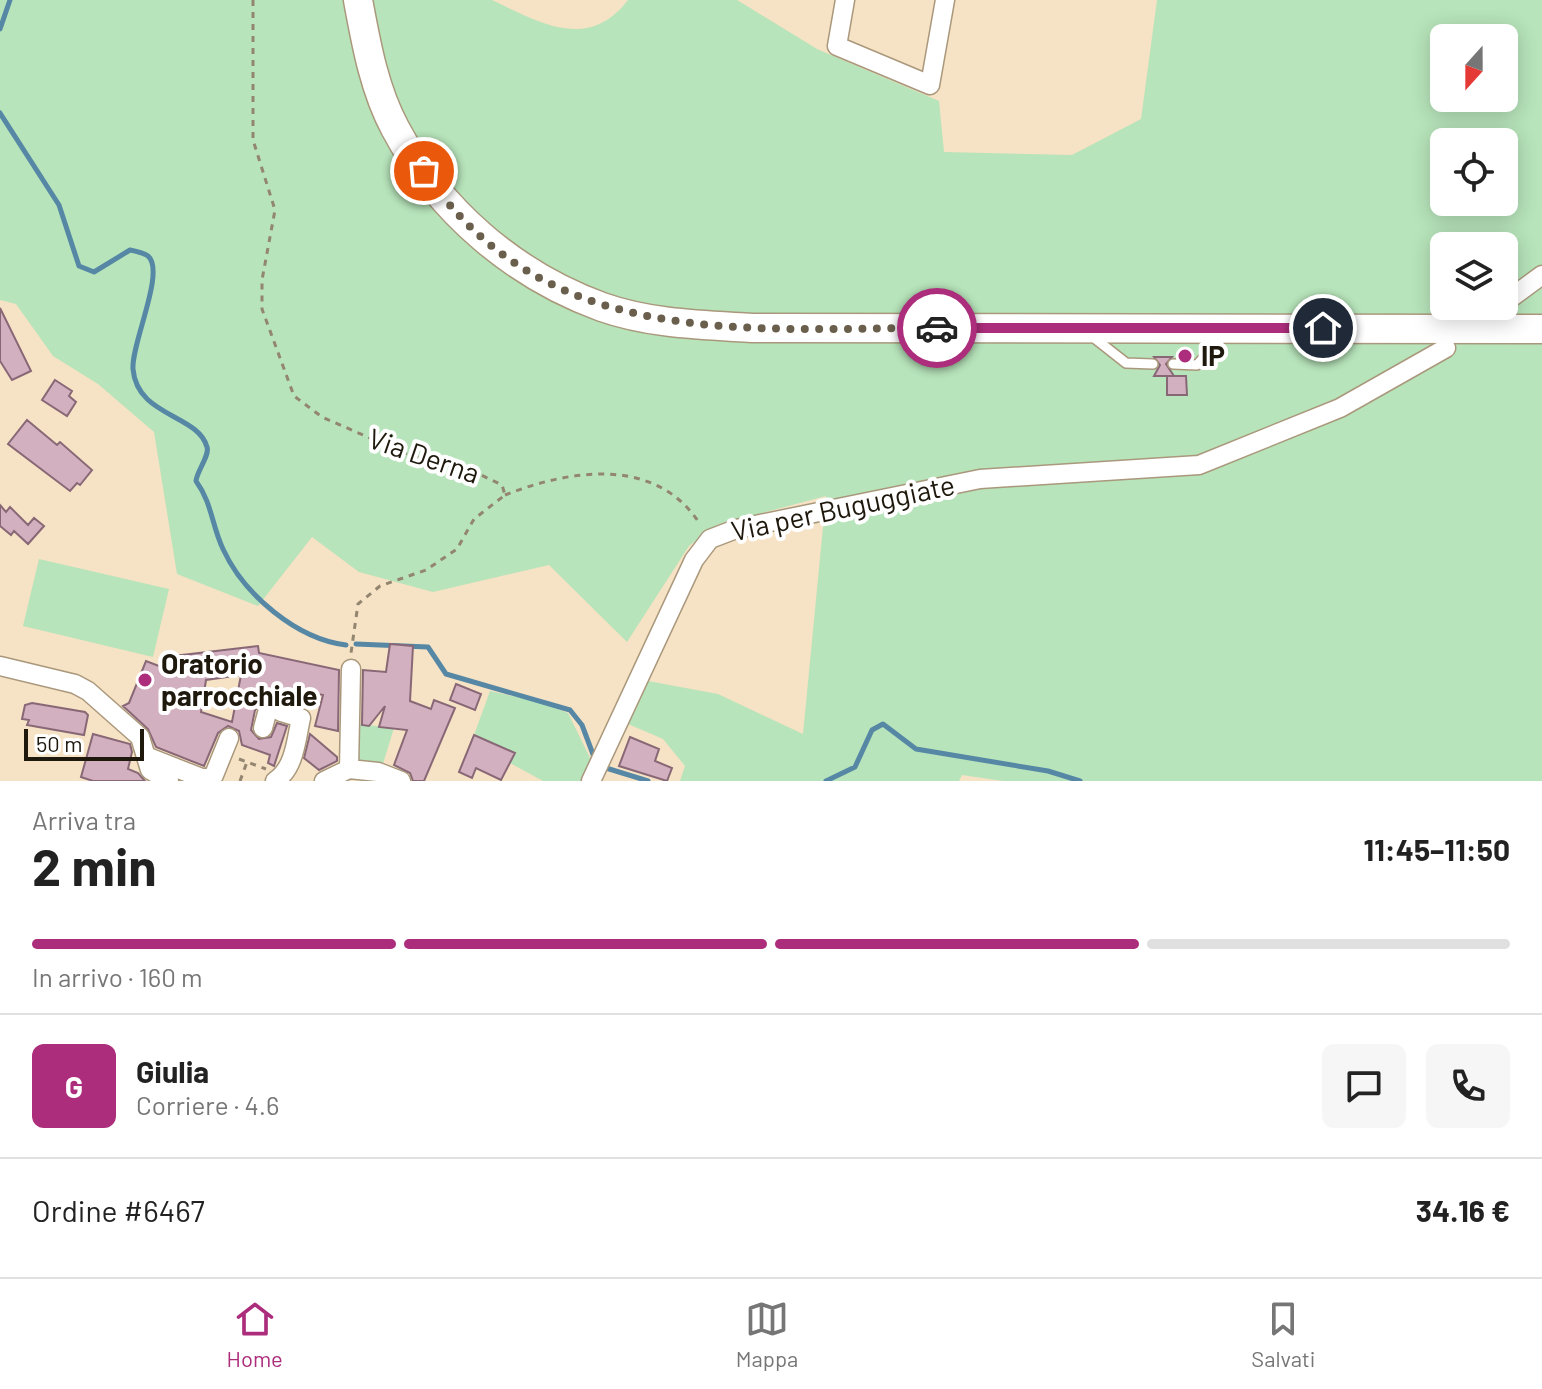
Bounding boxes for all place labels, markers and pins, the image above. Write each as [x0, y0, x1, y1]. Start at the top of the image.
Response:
pin [390, 137, 458, 205]
pin [1289, 294, 1357, 362]
place label: IP [1201, 338, 1225, 372]
marker: IP [1176, 347, 1194, 365]
place label: Oratorio parrocchiale [161, 646, 318, 712]
marker: Oratorio parrocchiale [136, 671, 154, 689]

